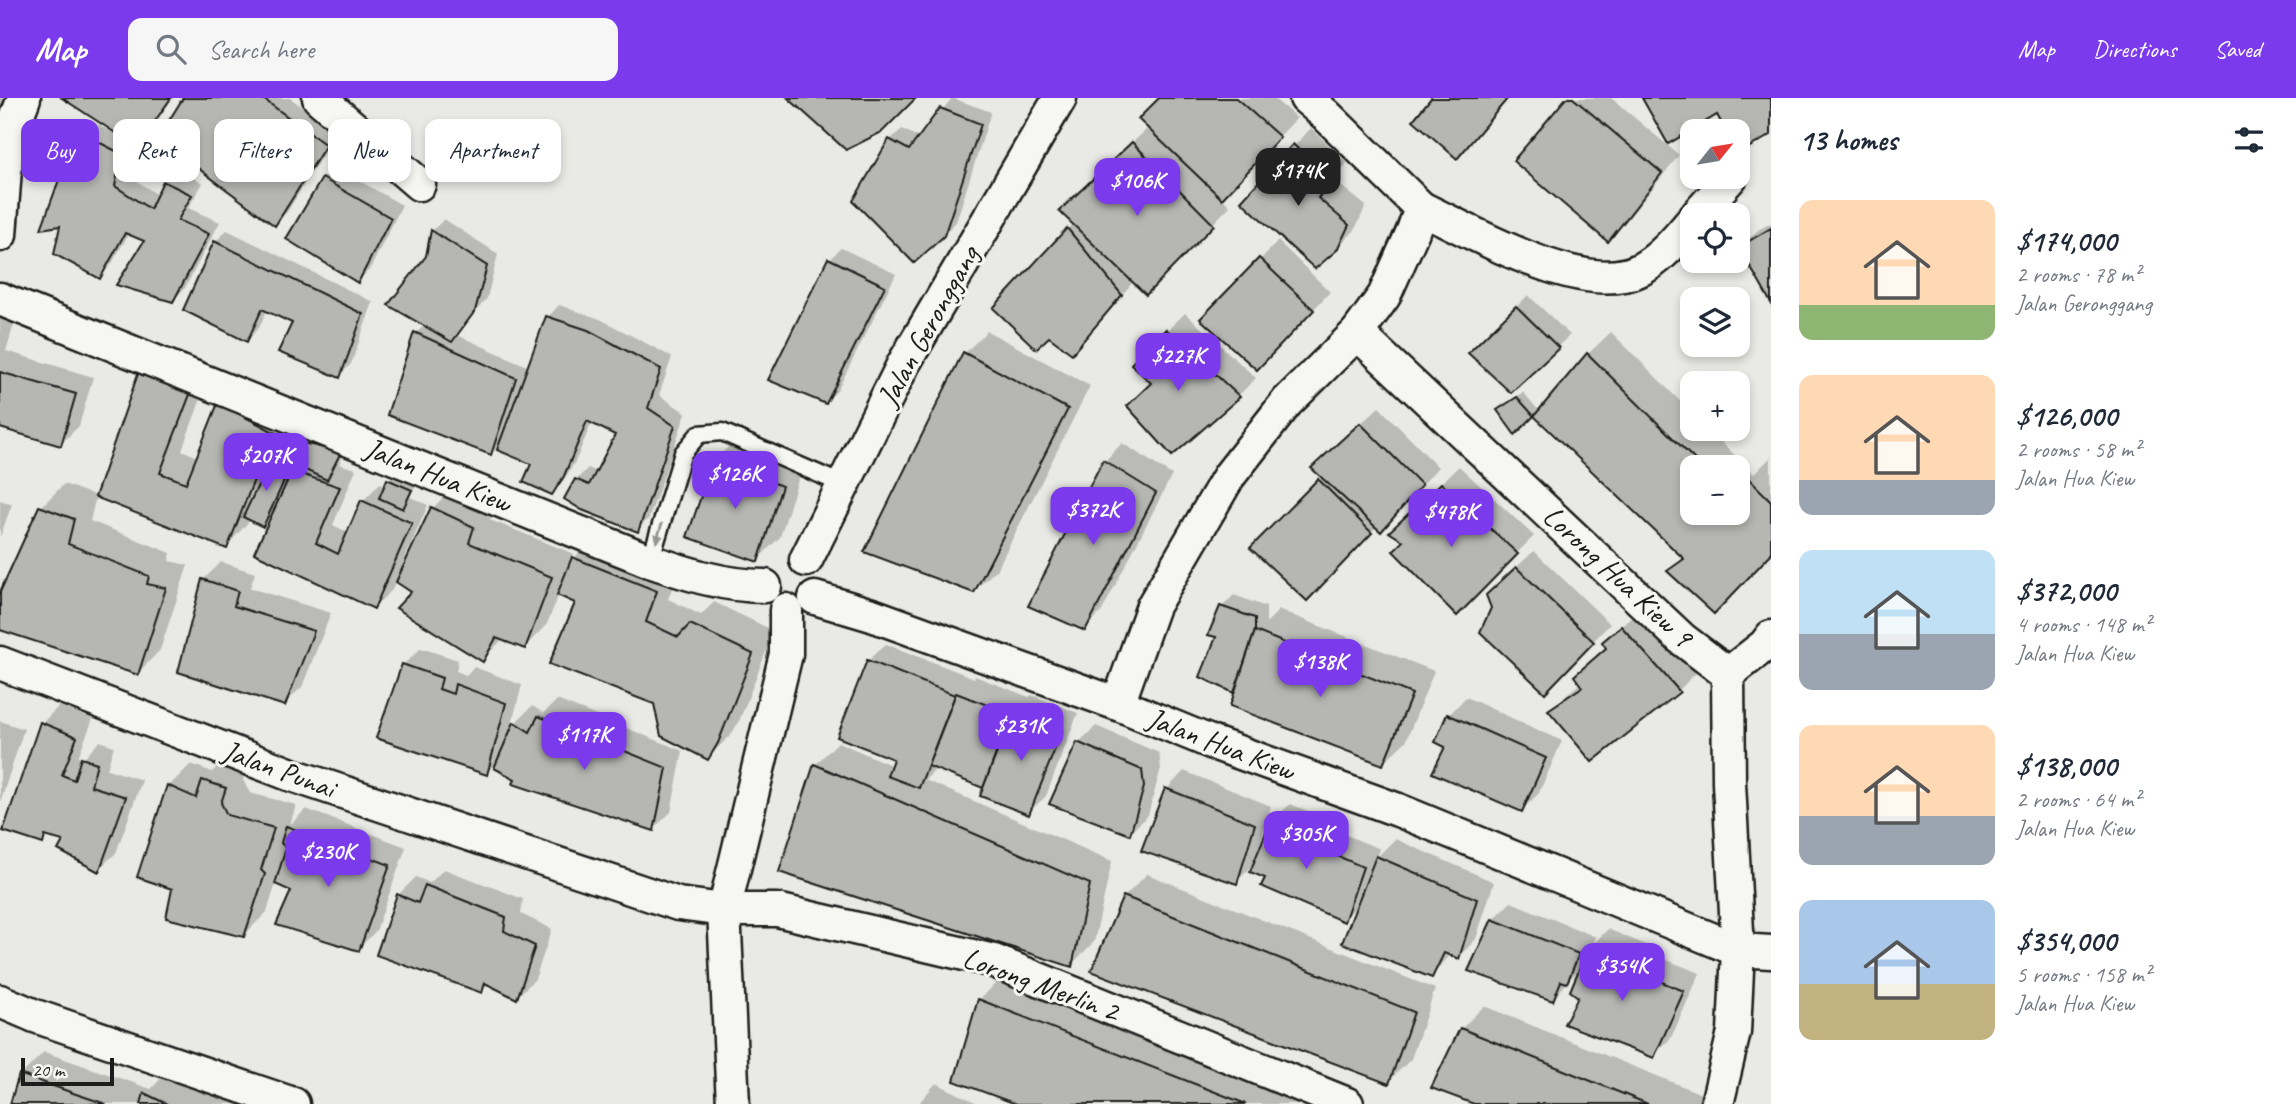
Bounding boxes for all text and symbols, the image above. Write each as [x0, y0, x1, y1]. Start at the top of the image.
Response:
search box [128, 18, 618, 81]
text: Map [35, 28, 86, 70]
icon: search [152, 30, 190, 68]
text: Search here [208, 33, 314, 66]
text: Map [2018, 34, 2055, 64]
text: Directions [2093, 34, 2176, 64]
text: Saved [2214, 34, 2261, 64]
chip: Buy [21, 119, 99, 182]
chip: Rent [113, 119, 200, 182]
chip: Filters [214, 119, 314, 182]
chip: New [328, 119, 411, 182]
chip: Apartment [425, 119, 561, 182]
north arrow [1680, 119, 1750, 189]
map controls [1680, 119, 1750, 525]
text: 13 homes [1799, 121, 1897, 159]
icon: filters [2230, 121, 2268, 159]
pin: $174K [1249, 148, 1347, 208]
text: $174K [1272, 156, 1325, 185]
pin: $106K [1088, 158, 1186, 218]
text: $106K [1110, 166, 1164, 195]
button: locate [1680, 203, 1750, 273]
text: $174,000 [2016, 222, 2116, 260]
icon: home [1855, 228, 1939, 312]
street label: Jalan Geronggang [868, 237, 989, 414]
text: 2 rooms · 78 m² [2016, 260, 2140, 289]
button: layers [1680, 287, 1750, 357]
text: Jalan Geronggang [2016, 289, 2152, 318]
pin: $227K [1129, 334, 1227, 393]
text: $227K [1152, 341, 1205, 370]
button: + [1680, 371, 1750, 441]
text: $126,000 [2016, 397, 2117, 435]
icon: home [1855, 403, 1939, 487]
street label: Jalan Hua Kiew [358, 428, 519, 522]
pin: $207K [217, 434, 315, 493]
text: 2 rooms · 58 m² [2016, 435, 2140, 464]
text: $207K [240, 441, 293, 470]
pin: $126K [686, 452, 784, 511]
button: − [1680, 455, 1750, 525]
text: $126K [708, 459, 762, 488]
text: Jalan Hua Kiew [2016, 464, 2134, 493]
pin: $372K [1044, 488, 1142, 547]
pin: $478K [1402, 490, 1500, 549]
text: $372K [1067, 495, 1120, 524]
text: $478K [1425, 497, 1478, 526]
street label: Lorong Hua Kiew 9 [1535, 497, 1703, 657]
one-way arrow [653, 523, 664, 544]
text: $372,000 [2016, 572, 2116, 610]
icon: home [1855, 578, 1939, 662]
text: 4 rooms · 148 m² [2016, 610, 2151, 639]
text: Jalan Hua Kiew [2016, 639, 2134, 668]
pin: $138K [1271, 640, 1369, 699]
text: $138K [1293, 647, 1347, 676]
street label: Jalan Hua Kiew [1140, 698, 1302, 790]
pin: $231K [972, 704, 1070, 763]
text: $231K [994, 711, 1048, 740]
pin: $117K [535, 712, 633, 772]
text: $117K [558, 720, 611, 749]
street label: Jalan Punai [216, 731, 343, 808]
text: $138,000 [2016, 747, 2116, 785]
icon: home [1855, 753, 1939, 837]
text: 2 rooms · 64 m² [2016, 785, 2140, 814]
pin: $305K [1257, 812, 1355, 871]
text: Jalan Hua Kiew [2016, 814, 2134, 843]
text: $305K [1280, 819, 1332, 848]
pin: $230K [279, 830, 377, 889]
text: $230K [301, 837, 355, 866]
text: $354,000 [2016, 922, 2116, 960]
icon: home [1855, 928, 1939, 1012]
street label: Lorong Merlin 2 [958, 938, 1127, 1031]
pin: $354K [1573, 944, 1671, 1003]
text: $354K [1596, 951, 1648, 980]
text: 5 rooms · 158 m² [2016, 960, 2151, 989]
text: Jalan Hua Kiew [2016, 989, 2134, 1018]
scale bar [21, 1055, 114, 1087]
text: 20 m [32, 1058, 64, 1082]

